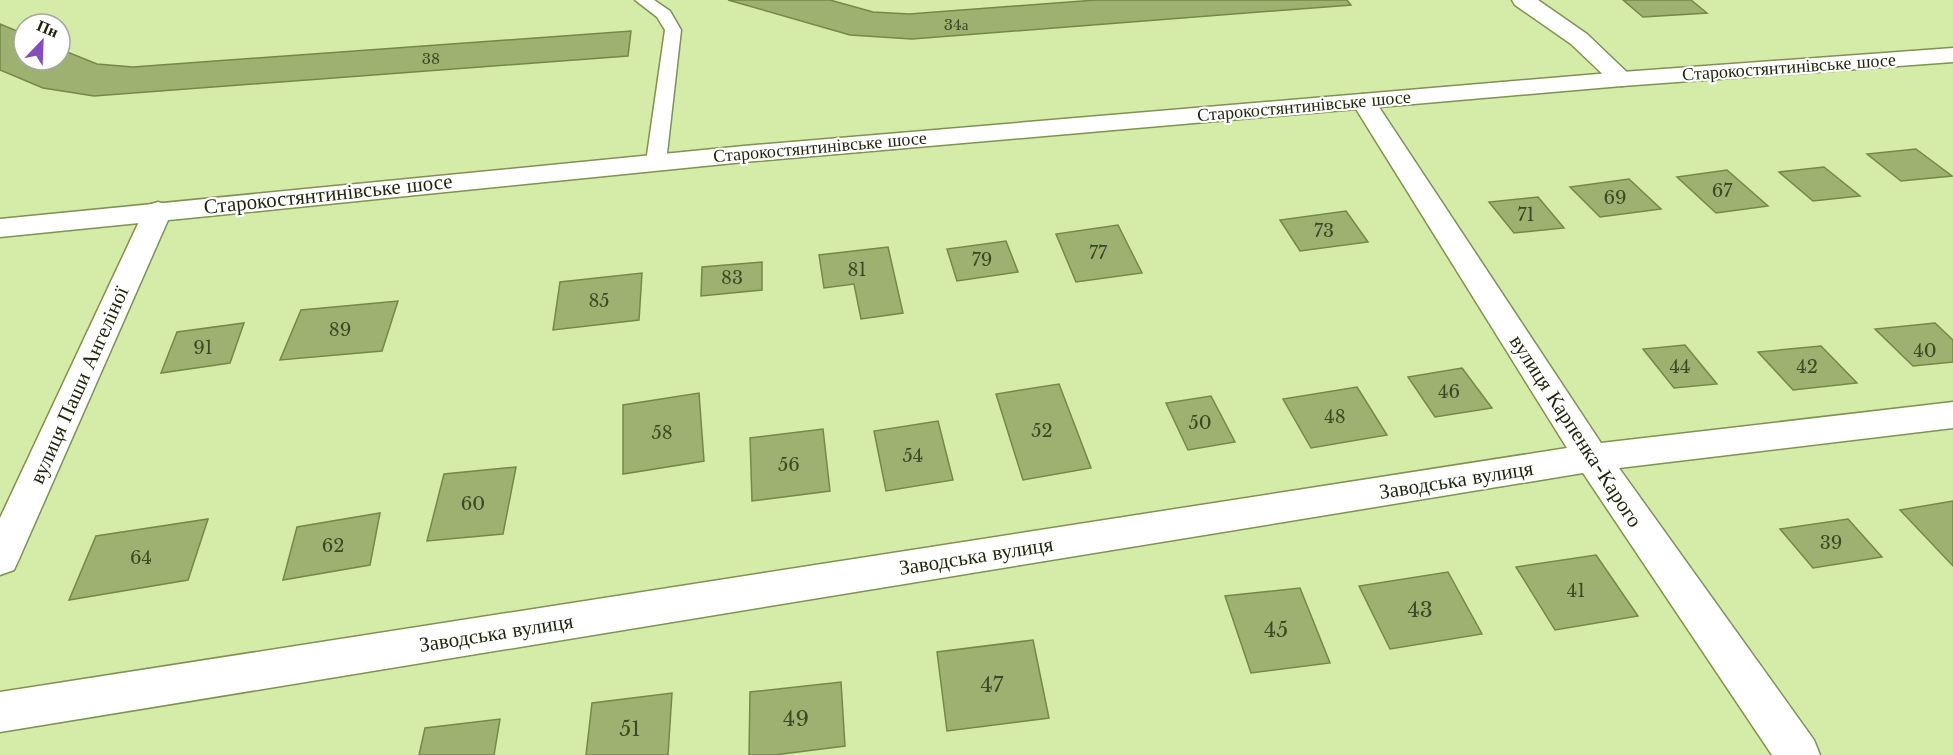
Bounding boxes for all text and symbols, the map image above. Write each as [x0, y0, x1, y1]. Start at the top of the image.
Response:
north arrow [12, 12, 72, 72]
text: Пн [34, 15, 62, 42]
house number: 34а [944, 15, 969, 34]
house number: 38 [422, 49, 440, 68]
street label: Старокостянтинівське шосе [1681, 49, 1897, 85]
street label: Старокостянтинівське шосе [1196, 86, 1412, 126]
street label: Старокостянтинівське шосе [712, 127, 928, 167]
street label: Старокостянтинівське шосе [202, 168, 454, 220]
house number: 67 [1712, 180, 1733, 202]
house number: 69 [1603, 187, 1627, 209]
house number: 71 [1517, 204, 1535, 226]
house number: 73 [1314, 220, 1334, 242]
house number: 77 [1089, 242, 1108, 264]
house number: 79 [972, 249, 992, 271]
house number: 81 [848, 259, 866, 281]
house number: 83 [721, 267, 743, 289]
street label: вулиця Паши Ангеліної [24, 282, 134, 488]
house number: 85 [588, 290, 610, 312]
house number: 89 [329, 319, 351, 341]
street label: вулиця Карпенка-Карого [1504, 330, 1648, 532]
house number: 91 [193, 337, 213, 359]
house number: 40 [1913, 340, 1937, 362]
house number: 44 [1669, 356, 1691, 378]
house number: 42 [1796, 356, 1818, 378]
house number: 46 [1438, 381, 1460, 403]
house number: 48 [1324, 406, 1346, 428]
house number: 50 [1188, 412, 1212, 434]
house number: 52 [1031, 420, 1053, 442]
house number: 58 [651, 422, 673, 444]
house number: 54 [903, 445, 923, 467]
house number: 56 [778, 454, 800, 476]
street label: Заводська вулиця [1377, 455, 1535, 505]
house number: 60 [461, 493, 485, 515]
street label: Заводська вулиця [897, 531, 1055, 581]
house number: 39 [1820, 532, 1842, 554]
house number: 62 [322, 535, 344, 557]
house number: 64 [130, 547, 152, 569]
house number: 41 [1567, 580, 1585, 602]
house number: 43 [1407, 597, 1433, 623]
street label: Заводська вулиця [417, 608, 575, 658]
house number: 45 [1264, 617, 1288, 643]
house number: 47 [981, 672, 1004, 698]
house number: 49 [783, 706, 809, 732]
house number: 51 [619, 716, 641, 742]

